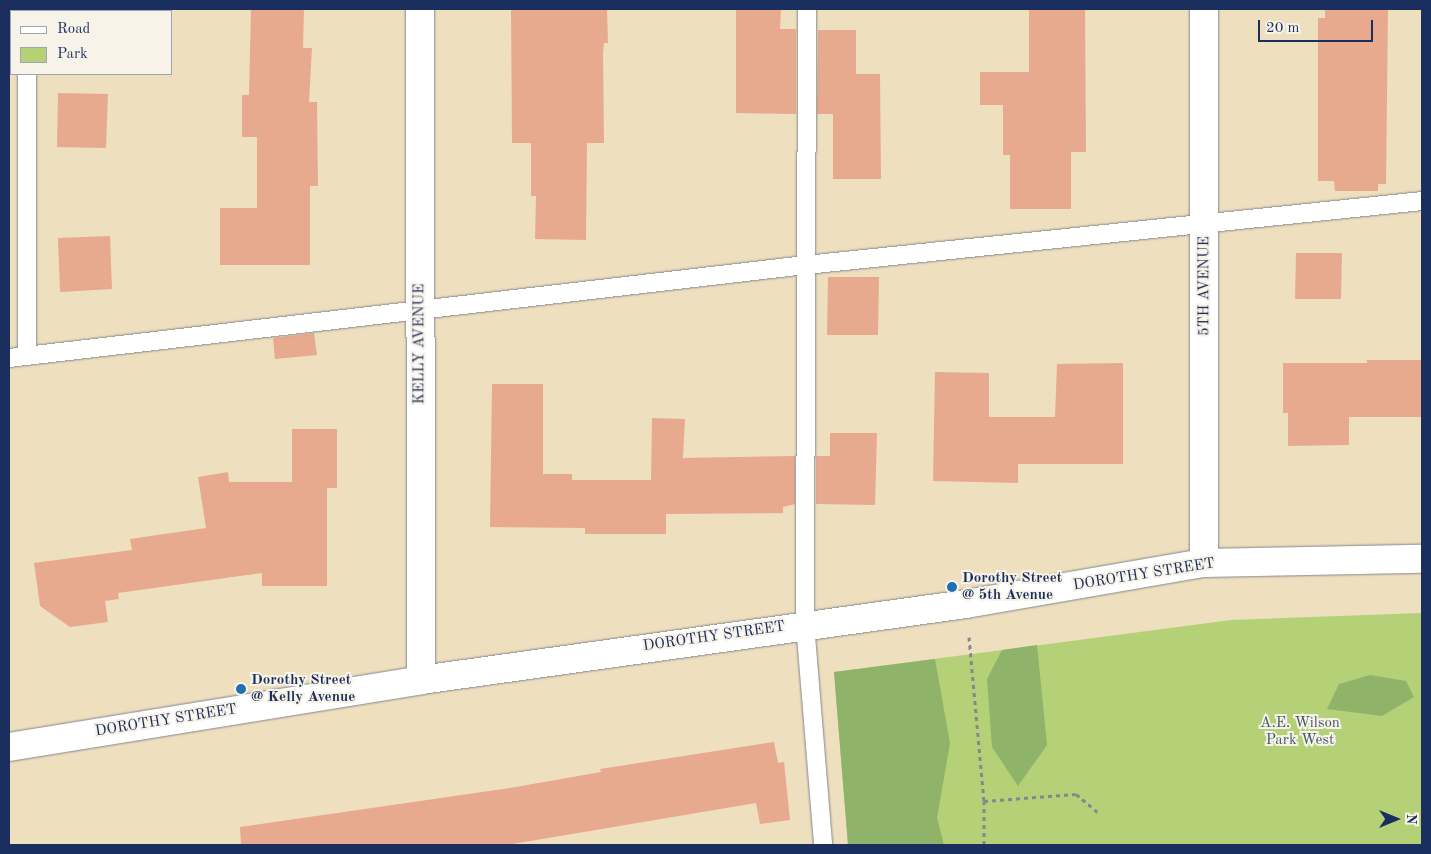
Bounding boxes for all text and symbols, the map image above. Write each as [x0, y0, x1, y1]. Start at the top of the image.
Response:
legend [10, 10, 172, 75]
scale bar [1261, 10, 1376, 42]
text: 20 m [1266, 21, 1300, 36]
text: Road [57, 22, 90, 37]
text: Park [57, 47, 88, 62]
street label: 5TH AVENUE [1196, 236, 1214, 336]
street label: KELLY AVENUE [411, 284, 429, 404]
street label: DOROTHY STREET [1072, 555, 1216, 595]
place label: Dorothy Street @ 5th Avenue [962, 569, 1062, 604]
marker: Dorothy Street @ 5th Avenue [946, 581, 958, 593]
street label: DOROTHY STREET [642, 618, 786, 656]
place label: Dorothy Street @ Kelly Avenue [251, 671, 355, 706]
marker: Dorothy Street @ Kelly Avenue [235, 683, 247, 695]
street label: DOROTHY STREET [94, 701, 238, 741]
park label: A.E. Wilson Park West [1260, 714, 1340, 749]
north arrow [1371, 794, 1421, 844]
text: N [1404, 814, 1418, 824]

